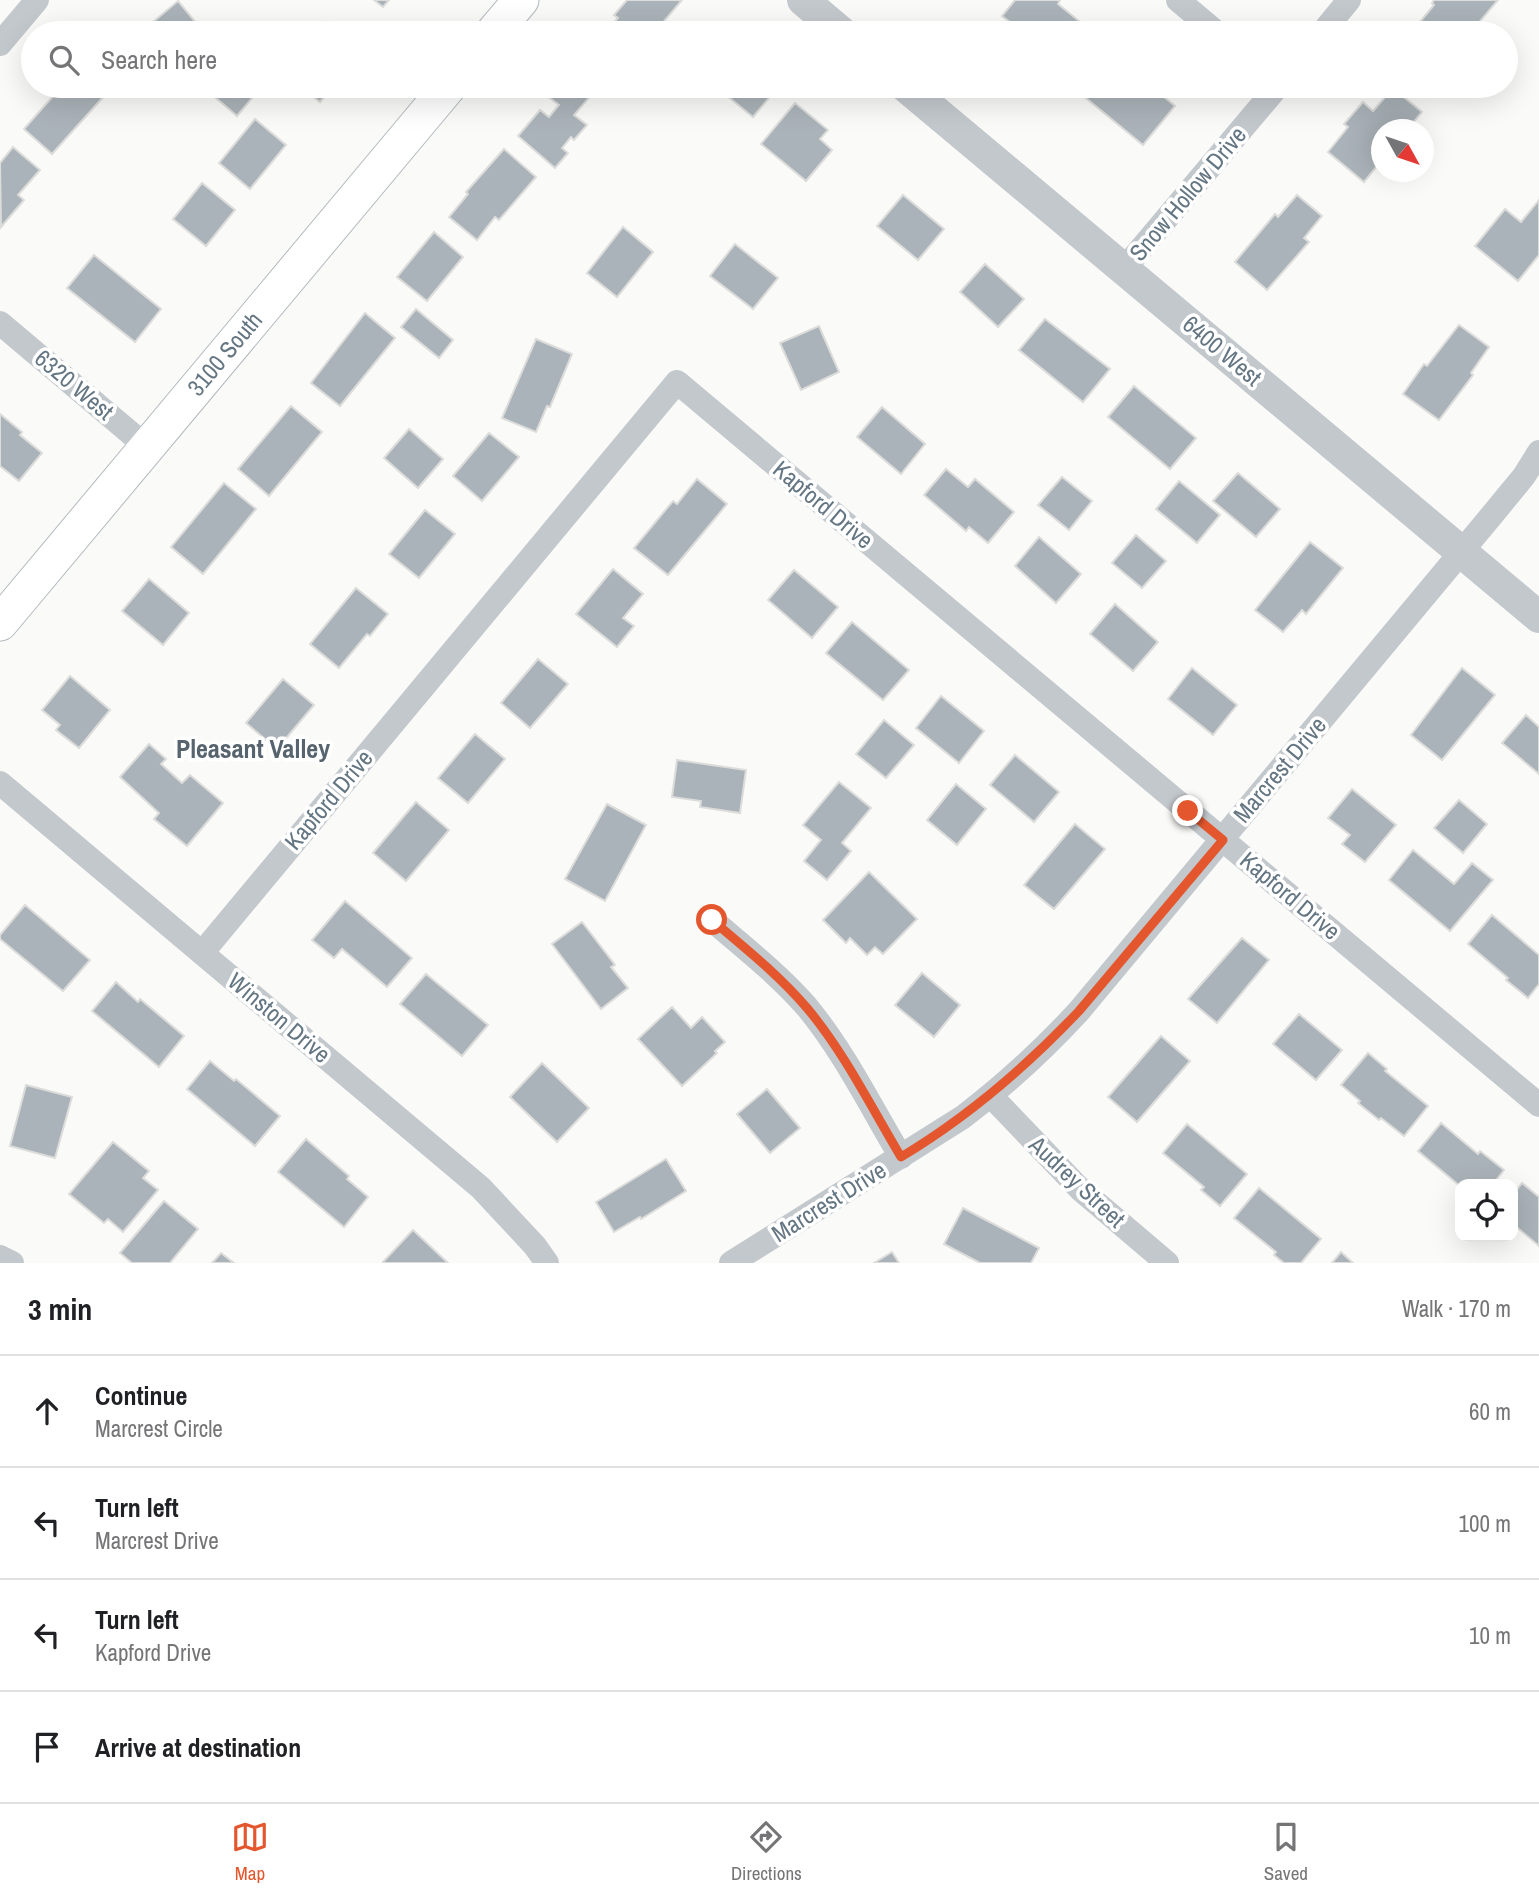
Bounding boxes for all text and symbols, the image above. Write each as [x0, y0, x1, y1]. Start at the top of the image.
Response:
search box [21, 21, 1518, 98]
icon: search [45, 41, 83, 79]
text: Search here [101, 42, 217, 77]
street label: Snow Hollow Drive [1122, 119, 1253, 267]
north arrow [1371, 119, 1434, 182]
street label: 3100 South [180, 305, 269, 402]
street label: 6400 West [1176, 308, 1269, 393]
street label: 6320 West [28, 342, 121, 427]
street label: Kapford Drive [767, 453, 880, 556]
street label: Marcrest Drive [1226, 710, 1333, 829]
district label: Pleasant Valley [176, 731, 330, 766]
street label: Kapford Drive [277, 743, 380, 856]
route end [1172, 795, 1203, 826]
street label: Kapford Drive [1234, 844, 1347, 947]
route start [696, 904, 727, 935]
street label: Winston Drive [222, 965, 338, 1070]
street label: Audrey Street [1022, 1128, 1133, 1234]
street label: Marcrest Drive [765, 1153, 892, 1249]
map controls [1455, 1179, 1518, 1242]
button: locate [1455, 1179, 1518, 1242]
text: 3 min [28, 1289, 92, 1329]
text: Walk · 170 m [1402, 1293, 1511, 1324]
text: Continue [95, 1378, 187, 1413]
icon: ahead [28, 1392, 66, 1430]
text: 60 m [1469, 1396, 1511, 1427]
text: Marcrest Circle [95, 1413, 223, 1444]
text: Turn left [95, 1490, 179, 1525]
icon: left [28, 1504, 66, 1542]
text: 100 m [1459, 1508, 1511, 1539]
text: Marcrest Drive [95, 1525, 219, 1556]
text: Turn left [95, 1602, 179, 1637]
icon: left [28, 1616, 66, 1654]
text: 10 m [1469, 1620, 1511, 1651]
text: Kapford Drive [95, 1637, 211, 1668]
icon: arrive [28, 1728, 66, 1766]
text: Arrive at destination [95, 1730, 301, 1765]
tab: Map [231, 1818, 269, 1886]
tab: Directions [731, 1818, 802, 1886]
tab: Saved [1264, 1818, 1308, 1886]

